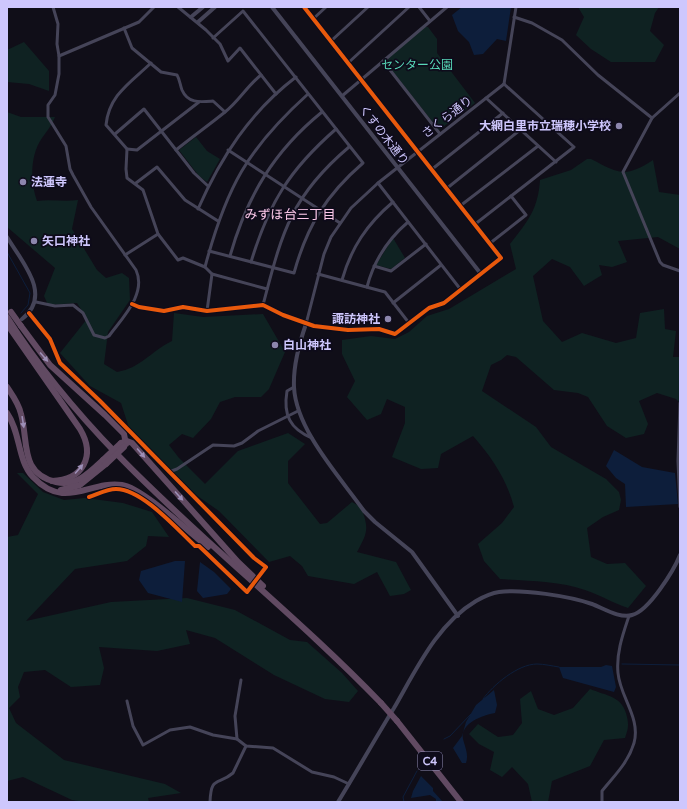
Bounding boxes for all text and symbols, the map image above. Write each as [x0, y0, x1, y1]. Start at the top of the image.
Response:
park label: センター公園 [381, 58, 453, 72]
street label: さくら通り [419, 93, 475, 141]
street label: くすの木通り [356, 102, 412, 168]
place label: 大網白里市立瑞穂小学校 [479, 119, 611, 133]
marker: 大網白里市立瑞穂小学校 [614, 121, 624, 131]
place label: 法蓮寺 [31, 175, 67, 189]
marker: 法蓮寺 [18, 177, 28, 187]
district label: みずほ台三丁目 [244, 207, 336, 223]
place label: 矢口神社 [42, 234, 90, 248]
marker: 矢口神社 [29, 236, 39, 246]
place label: 諏訪神社 [332, 312, 380, 326]
marker: 諏訪神社 [383, 314, 393, 324]
place label: 白山神社 [283, 338, 331, 352]
marker: 白山神社 [270, 340, 280, 350]
one-way arrow [39, 353, 48, 362]
one-way arrow [20, 416, 26, 428]
one-way arrow [136, 447, 145, 458]
one-way arrow [75, 464, 84, 475]
one-way arrow [175, 490, 184, 501]
road number: C4 [418, 752, 442, 770]

